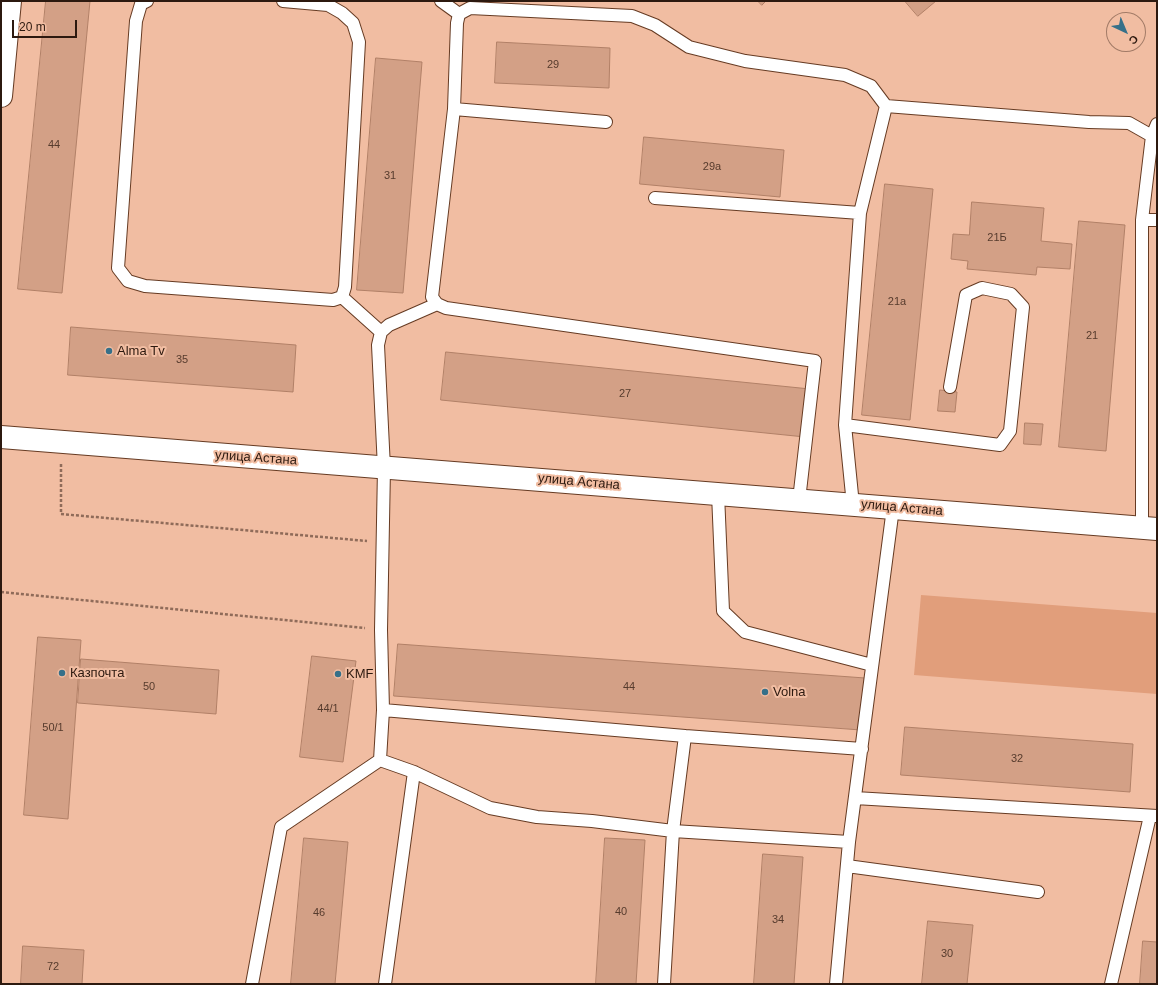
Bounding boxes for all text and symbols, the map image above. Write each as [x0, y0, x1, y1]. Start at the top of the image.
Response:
scale bar [14, 12, 79, 38]
north arrow [1106, 12, 1146, 52]
text: 20 m [19, 20, 46, 34]
text: С [1127, 33, 1141, 47]
house number: 29 [547, 58, 559, 72]
house number: 44 [48, 138, 60, 152]
house number: 29а [703, 160, 721, 174]
house number: 31 [384, 169, 396, 183]
house number: 21Б [987, 231, 1007, 245]
house number: 21а [888, 295, 906, 309]
house number: 21 [1086, 329, 1098, 343]
place label: Alma Tv [117, 343, 165, 359]
marker: Alma Tv [104, 346, 114, 356]
house number: 35 [176, 353, 188, 367]
house number: 27 [619, 387, 631, 401]
street label: улица Астана [215, 447, 297, 469]
street label: улица Астана [537, 471, 621, 493]
street label: улица Астана [860, 497, 944, 519]
place label: Казпочта [70, 665, 124, 681]
place label: KMF [346, 666, 373, 682]
marker: Казпочта [57, 668, 67, 678]
marker: KMF [333, 669, 343, 679]
house number: 50 [143, 680, 155, 694]
house number: 44 [623, 680, 635, 694]
place label: Volna [773, 684, 806, 700]
marker: Volna [760, 687, 770, 697]
house number: 44/1 [317, 702, 339, 716]
house number: 50/1 [42, 721, 64, 735]
house number: 32 [1011, 752, 1023, 766]
house number: 40 [615, 905, 627, 919]
house number: 46 [313, 906, 325, 920]
house number: 34 [772, 913, 784, 927]
house number: 30 [941, 947, 953, 961]
house number: 72 [47, 960, 59, 974]

